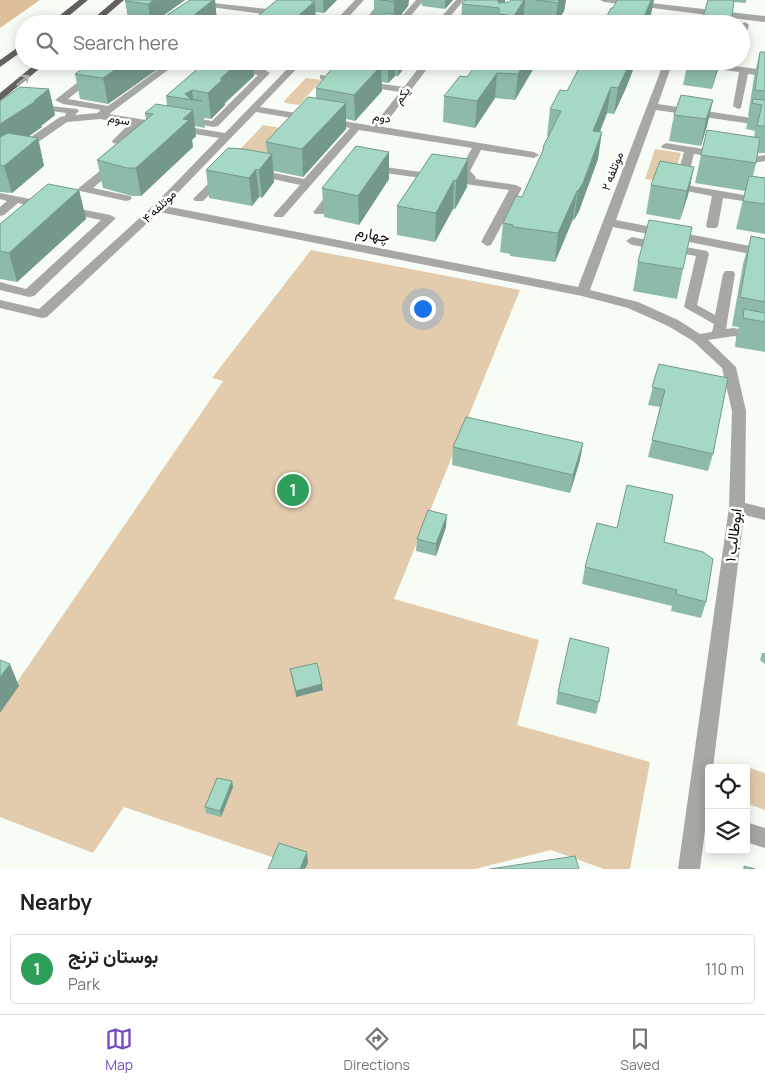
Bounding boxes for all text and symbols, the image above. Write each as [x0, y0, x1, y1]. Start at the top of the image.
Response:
search box [15, 15, 750, 70]
icon: search [33, 29, 61, 57]
text: Search here [73, 30, 179, 56]
one-way arrow [16, 74, 29, 85]
street label: یکم [390, 83, 414, 107]
street label: دوم [372, 107, 393, 127]
street label: سوم [107, 109, 131, 129]
street label: موتلفه ۲ [597, 149, 627, 193]
street label: موتلفه ۴ [138, 186, 180, 226]
street label: چهارم [354, 220, 392, 248]
your location [410, 296, 436, 322]
pin: 1 [277, 471, 309, 509]
street label: ابوطالب ۱ [719, 507, 747, 563]
map controls [705, 764, 750, 854]
button: locate [705, 764, 750, 809]
button: layers [705, 809, 750, 854]
text: Nearby [20, 888, 92, 916]
text: بوستان ترنج [68, 943, 158, 969]
text: 1 [33, 958, 41, 980]
text: 110 m [705, 958, 744, 980]
text: Park [68, 973, 100, 995]
tab: Map [105, 1025, 133, 1074]
tab: Directions [344, 1025, 410, 1074]
tab: Saved [620, 1025, 660, 1074]

